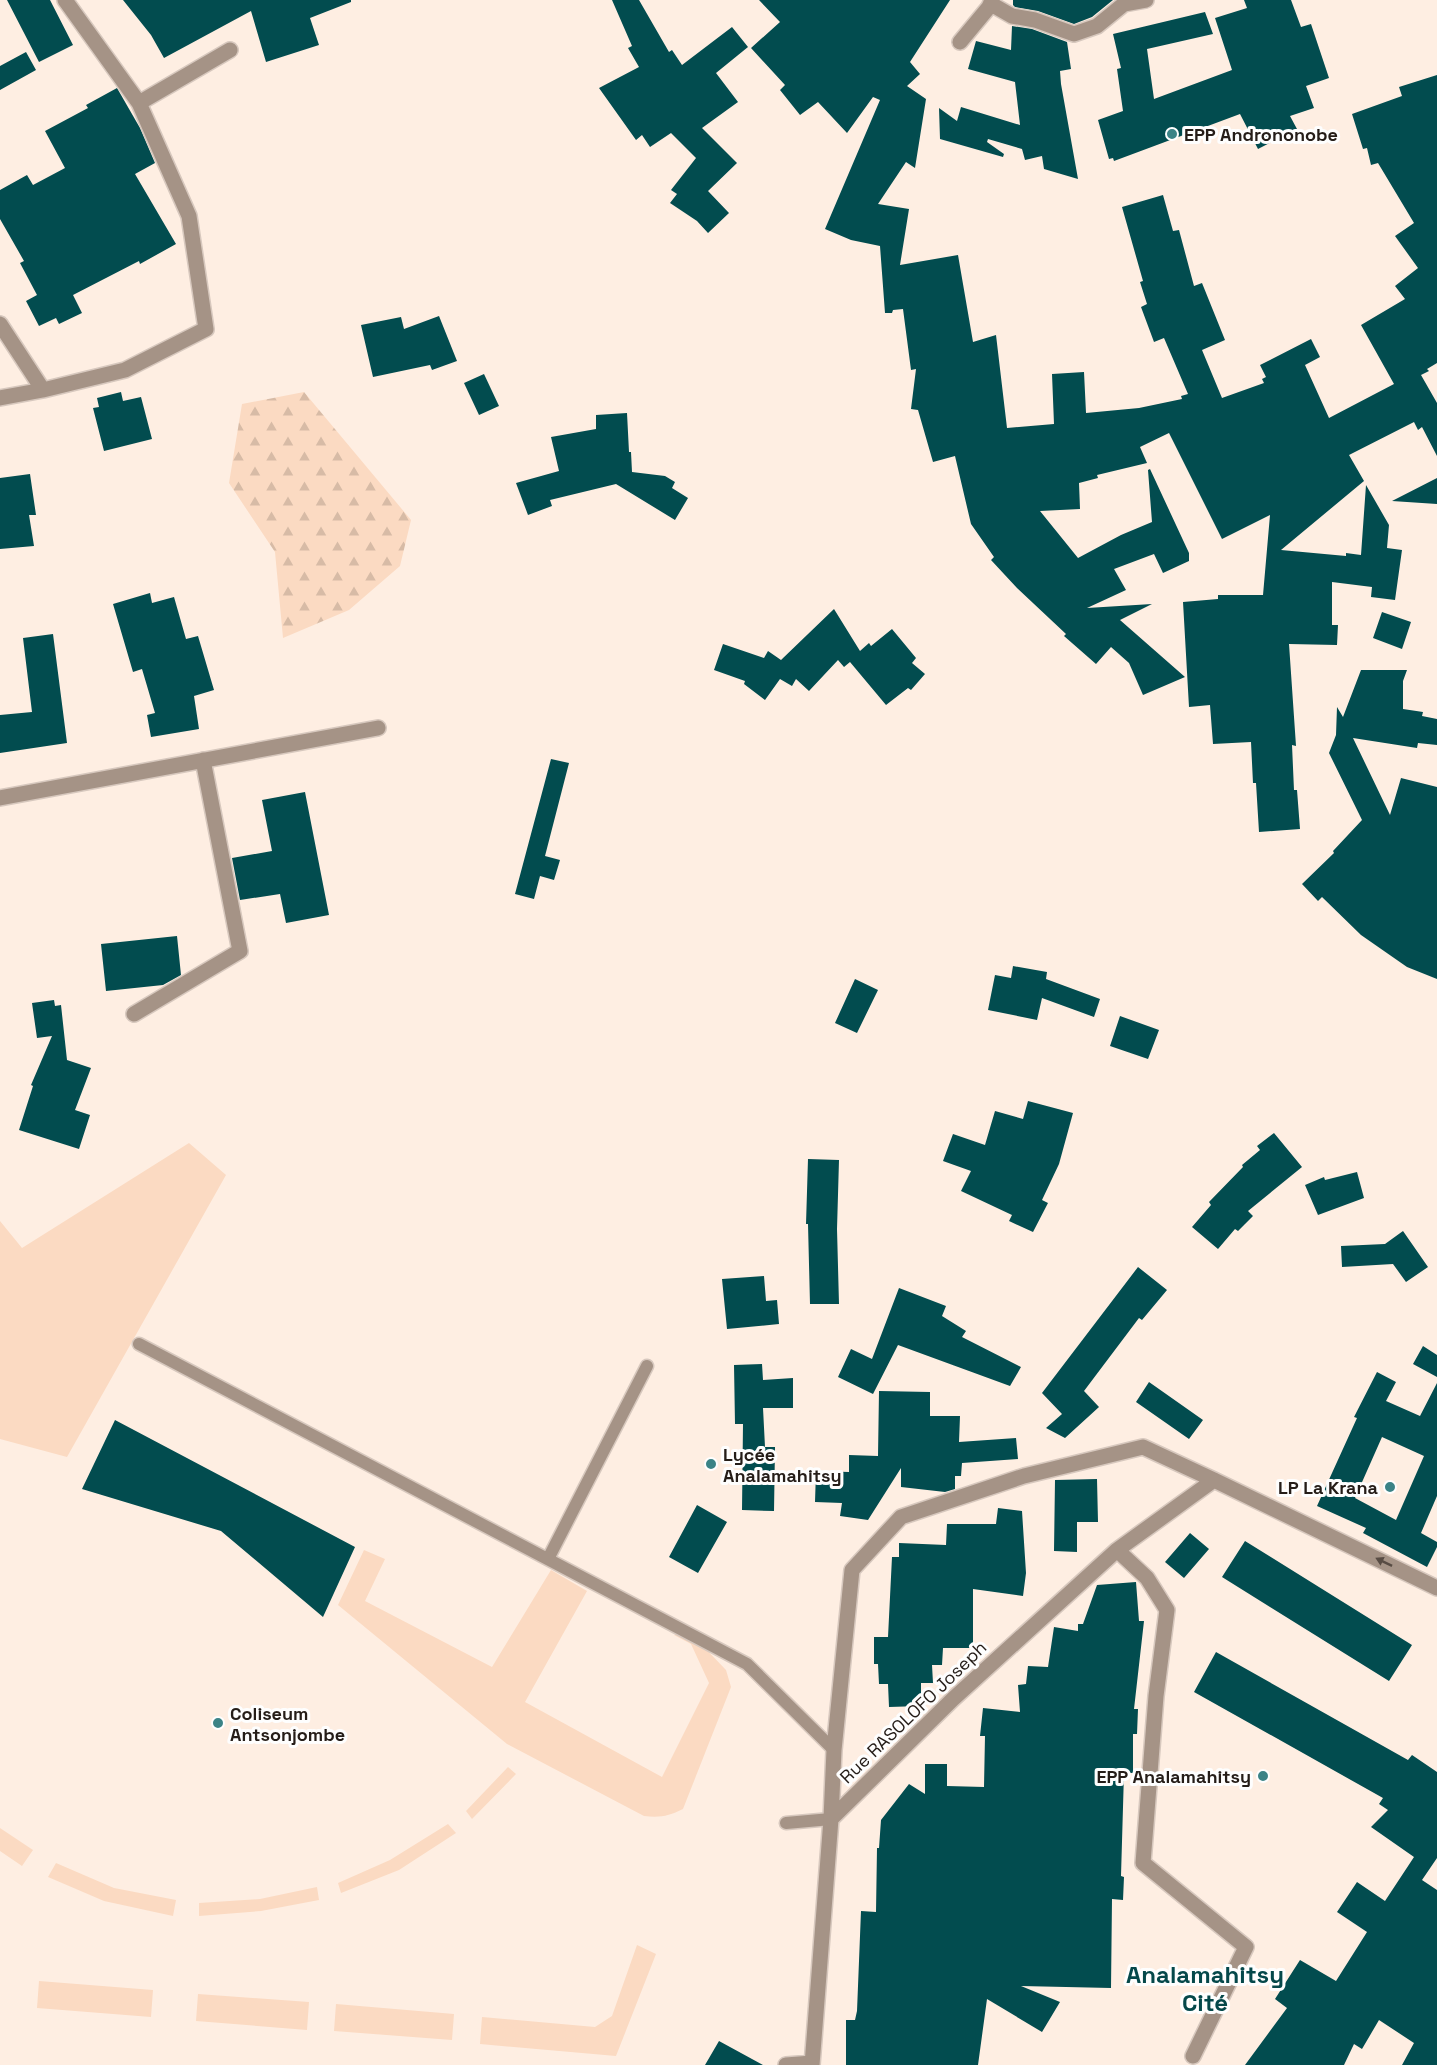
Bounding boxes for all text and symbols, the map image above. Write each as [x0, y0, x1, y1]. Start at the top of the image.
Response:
place label: EPP Andrononobe [1184, 123, 1338, 146]
marker: EPP Andrononobe [1165, 127, 1179, 141]
place label: Lycée Analamahitsy [723, 1443, 841, 1487]
marker: Lycée Analamahitsy [704, 1457, 718, 1471]
place label: LP La Krana [1278, 1476, 1379, 1499]
marker: LP La Krana [1383, 1480, 1397, 1494]
one-way arrow [1376, 1557, 1393, 1567]
street label: Rue RASOLOFO Joseph [835, 1636, 991, 1788]
place label: Coliseum Antsonjombe [230, 1702, 345, 1746]
marker: Coliseum Antsonjombe [211, 1716, 225, 1730]
place label: EPP Analamahitsy [1096, 1765, 1251, 1788]
marker: EPP Analamahitsy [1256, 1769, 1270, 1783]
district label: Analamahitsy Cité [1126, 1959, 1284, 2018]

